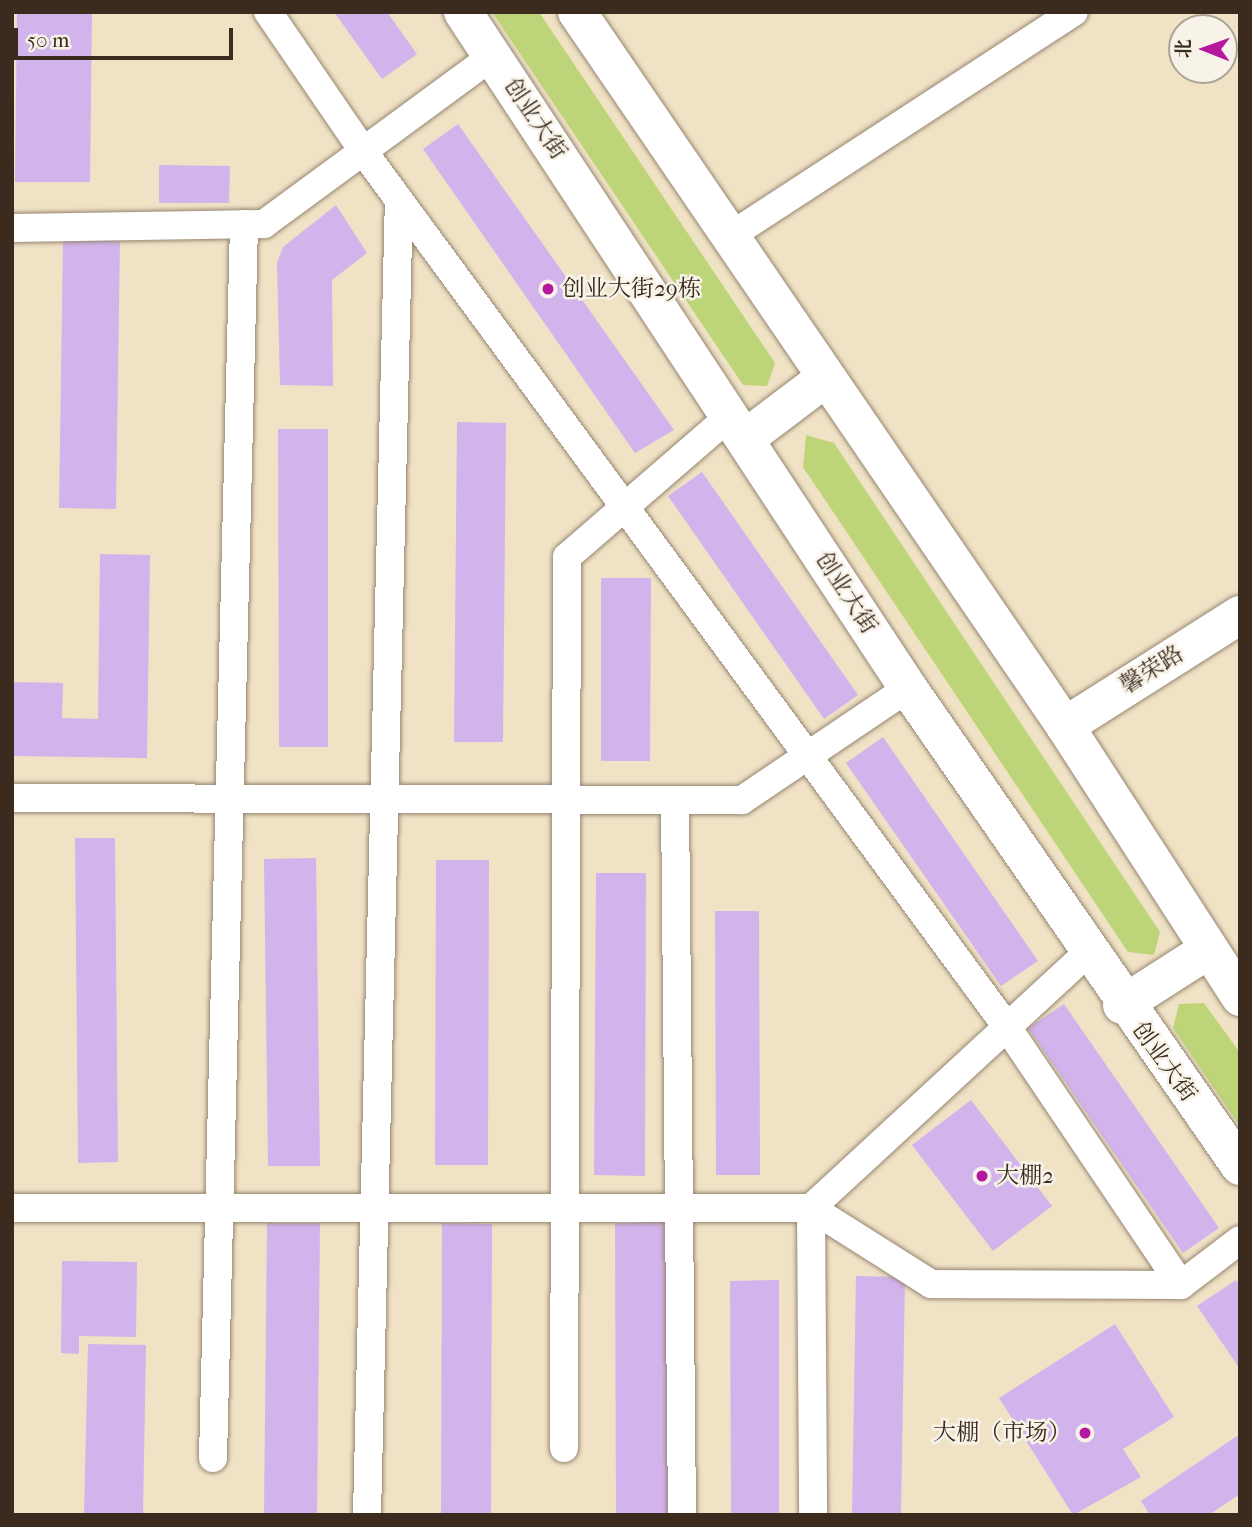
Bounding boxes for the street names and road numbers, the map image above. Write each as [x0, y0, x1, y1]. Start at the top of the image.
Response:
street label: 创业大街 [498, 73, 572, 165]
street label: 创业大街 [809, 547, 883, 639]
street label: 馨荣路 [1115, 640, 1189, 700]
street label: 创业大街 [1126, 1017, 1202, 1107]

